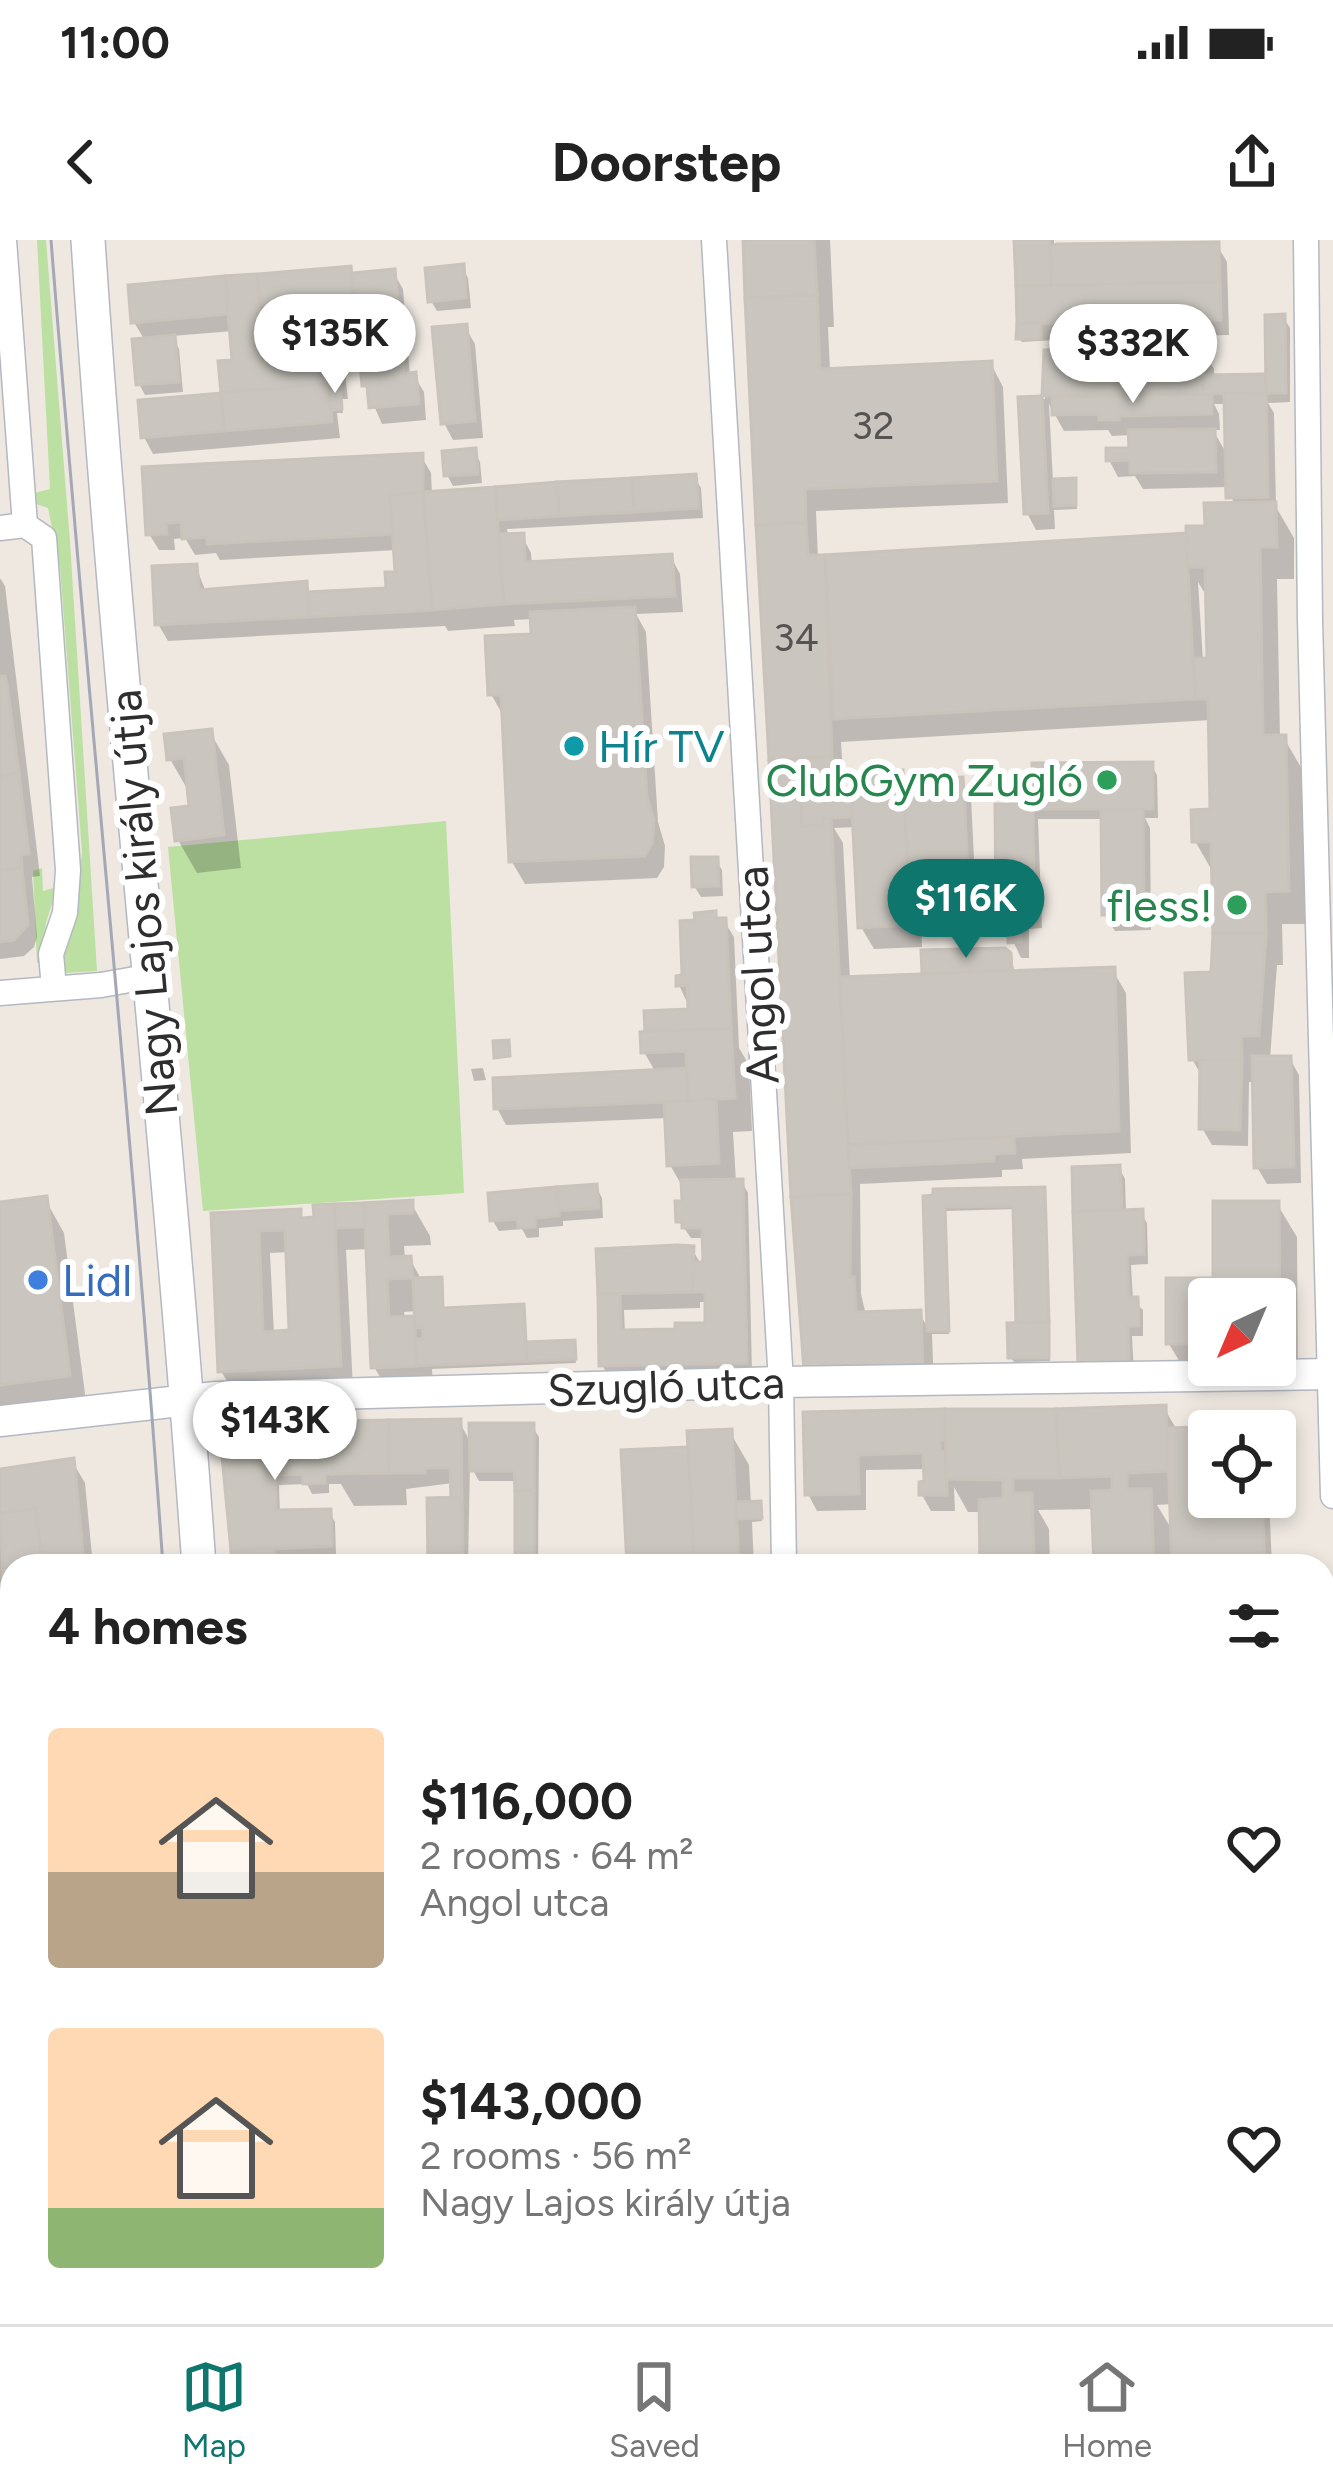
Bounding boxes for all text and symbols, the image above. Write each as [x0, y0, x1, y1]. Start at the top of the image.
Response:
text: 11:00 [60, 15, 170, 69]
icon: back [48, 129, 114, 195]
icon: share [1219, 129, 1285, 195]
text: Doorstep [552, 130, 781, 195]
pin: $135K [251, 294, 419, 396]
pin: $332K [1049, 304, 1217, 406]
text: $135K [281, 309, 389, 356]
text: $332K [1076, 319, 1190, 366]
house number: 32 [851, 402, 895, 449]
house number: 34 [773, 614, 819, 661]
street label: Nagy Lajos király útja [97, 688, 189, 1118]
place label: Hír TV [598, 719, 725, 773]
marker: Hír TV [561, 733, 587, 759]
place label: ClubGym Zugló [766, 753, 1083, 807]
marker: ClubGym Zugló [1094, 767, 1120, 793]
pin: $116K [882, 859, 1050, 961]
street label: Angol utca [724, 865, 790, 1085]
text: $116K [914, 874, 1018, 921]
place label: fless! [1107, 878, 1213, 932]
marker: fless! [1224, 892, 1250, 918]
place label: Lidl [62, 1253, 132, 1307]
marker: Lidl [25, 1267, 51, 1293]
north arrow [1188, 1278, 1296, 1386]
map controls [1188, 1278, 1296, 1518]
street label: Szugló utca [546, 1355, 786, 1417]
pin: $143K [191, 1381, 359, 1483]
text: $143K [220, 1396, 330, 1443]
button: locate [1188, 1410, 1296, 1518]
icon: filters [1221, 1593, 1287, 1659]
text: 4 homes [48, 1596, 248, 1657]
text: $116,000 [420, 1771, 633, 1832]
icon: home [144, 1776, 288, 1920]
icon: heart [1221, 1815, 1287, 1881]
text: 2 rooms · 64 m² [420, 1832, 694, 1879]
text: Angol utca [420, 1879, 609, 1926]
text: $143,000 [420, 2071, 643, 2132]
icon: home [144, 2076, 288, 2220]
icon: heart [1221, 2115, 1287, 2181]
text: 2 rooms · 56 m² [420, 2132, 692, 2179]
text: Nagy Lajos király útja [420, 2179, 791, 2226]
tab: Map [181, 2354, 247, 2465]
tab: Saved [609, 2354, 700, 2465]
tab: Home [1062, 2354, 1152, 2465]

